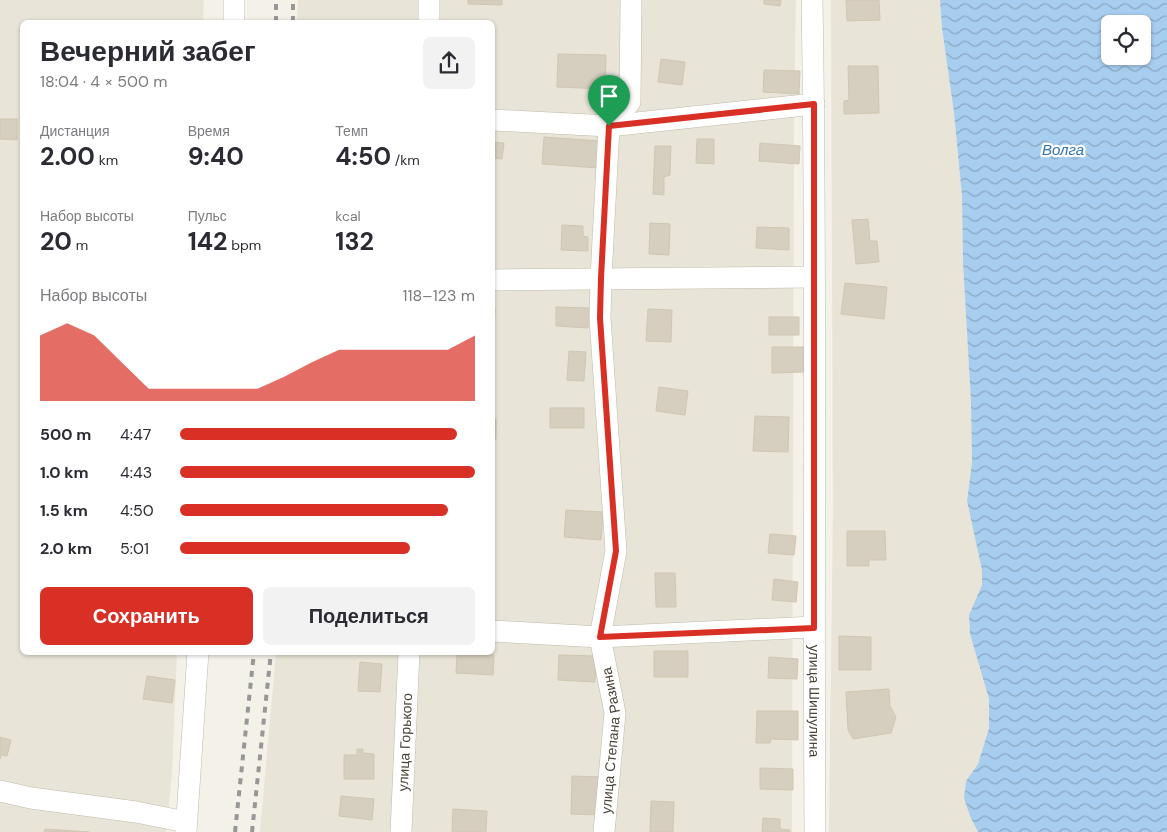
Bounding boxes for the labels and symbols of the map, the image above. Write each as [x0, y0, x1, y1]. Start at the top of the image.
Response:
pin [588, 75, 630, 126]
water label: Волга [1042, 140, 1084, 160]
street label: улица Шишулина [805, 645, 824, 757]
street label: улица Степана Разина [597, 666, 624, 815]
street label: улица Горького [394, 692, 416, 792]

